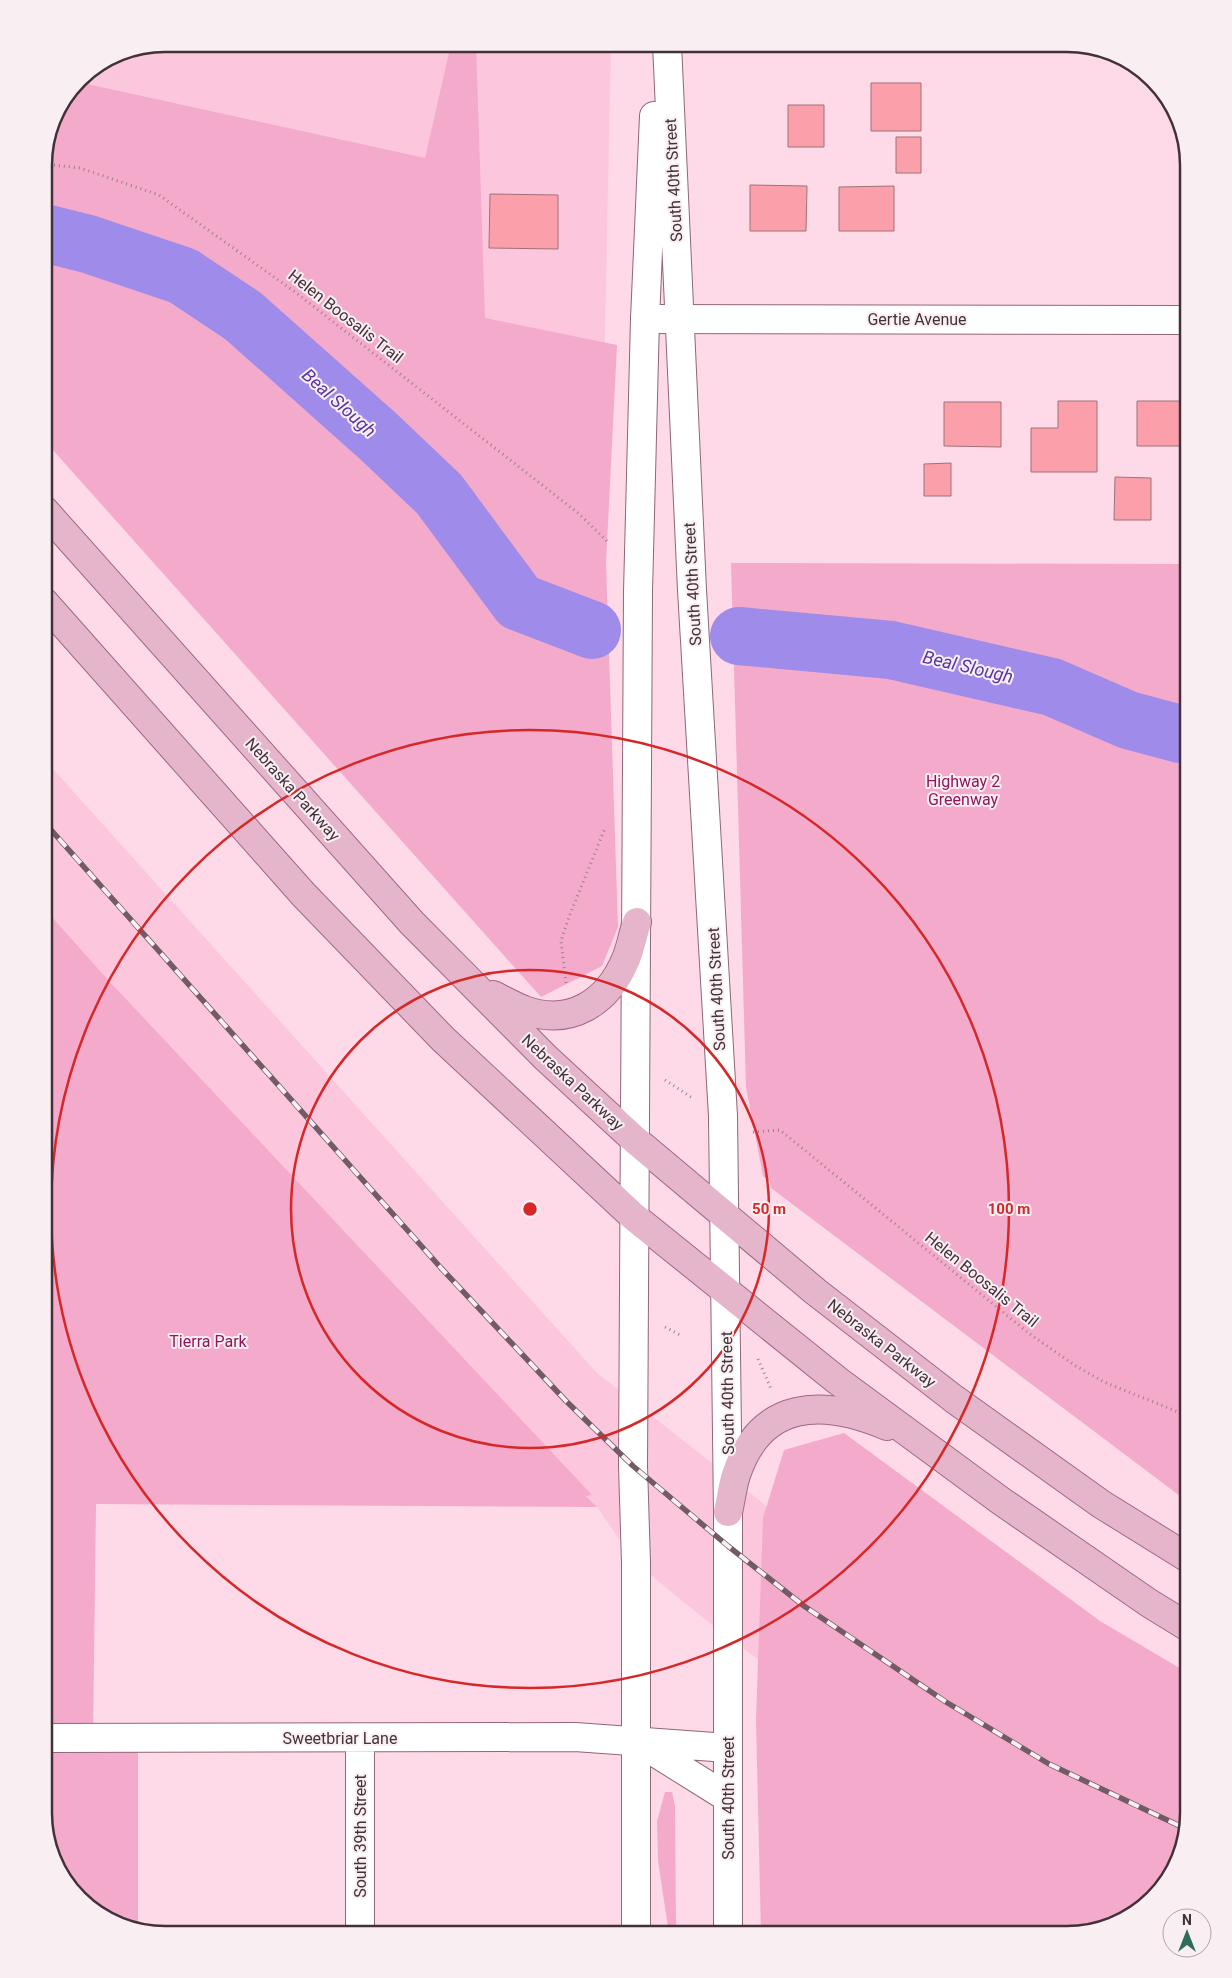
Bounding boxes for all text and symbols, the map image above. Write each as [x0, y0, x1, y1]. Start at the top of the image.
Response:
street label: South 40th Street [661, 118, 686, 242]
street label: Helen Boosalis Trail [284, 266, 407, 367]
street label: Gertie Avenue [867, 310, 967, 329]
water label: Beal Slough [298, 364, 381, 441]
street label: South 40th Street [680, 522, 705, 646]
water label: Beal Slough [921, 646, 1015, 687]
street label: Nebraska Parkway [241, 734, 344, 845]
park label: Highway 2 Greenway [926, 772, 1000, 809]
street label: South 40th Street [704, 927, 729, 1051]
street label: Nebraska Parkway [518, 1030, 628, 1135]
centre of rings [521, 1200, 539, 1218]
text: 50 m [752, 1200, 786, 1218]
text: 100 m [988, 1200, 1030, 1218]
street label: Helen Boosalis Trail [921, 1228, 1042, 1331]
street label: Nebraska Parkway [824, 1295, 940, 1392]
street label: South 40th Street [717, 1331, 738, 1455]
park label: Tierra Park [169, 1332, 248, 1351]
street label: Sweetbriar Lane [283, 1729, 397, 1748]
street label: South 40th Street [719, 1736, 738, 1860]
street label: South 39th Street [351, 1774, 370, 1898]
north arrow [1162, 1908, 1212, 1958]
text: N [1182, 1912, 1192, 1928]

